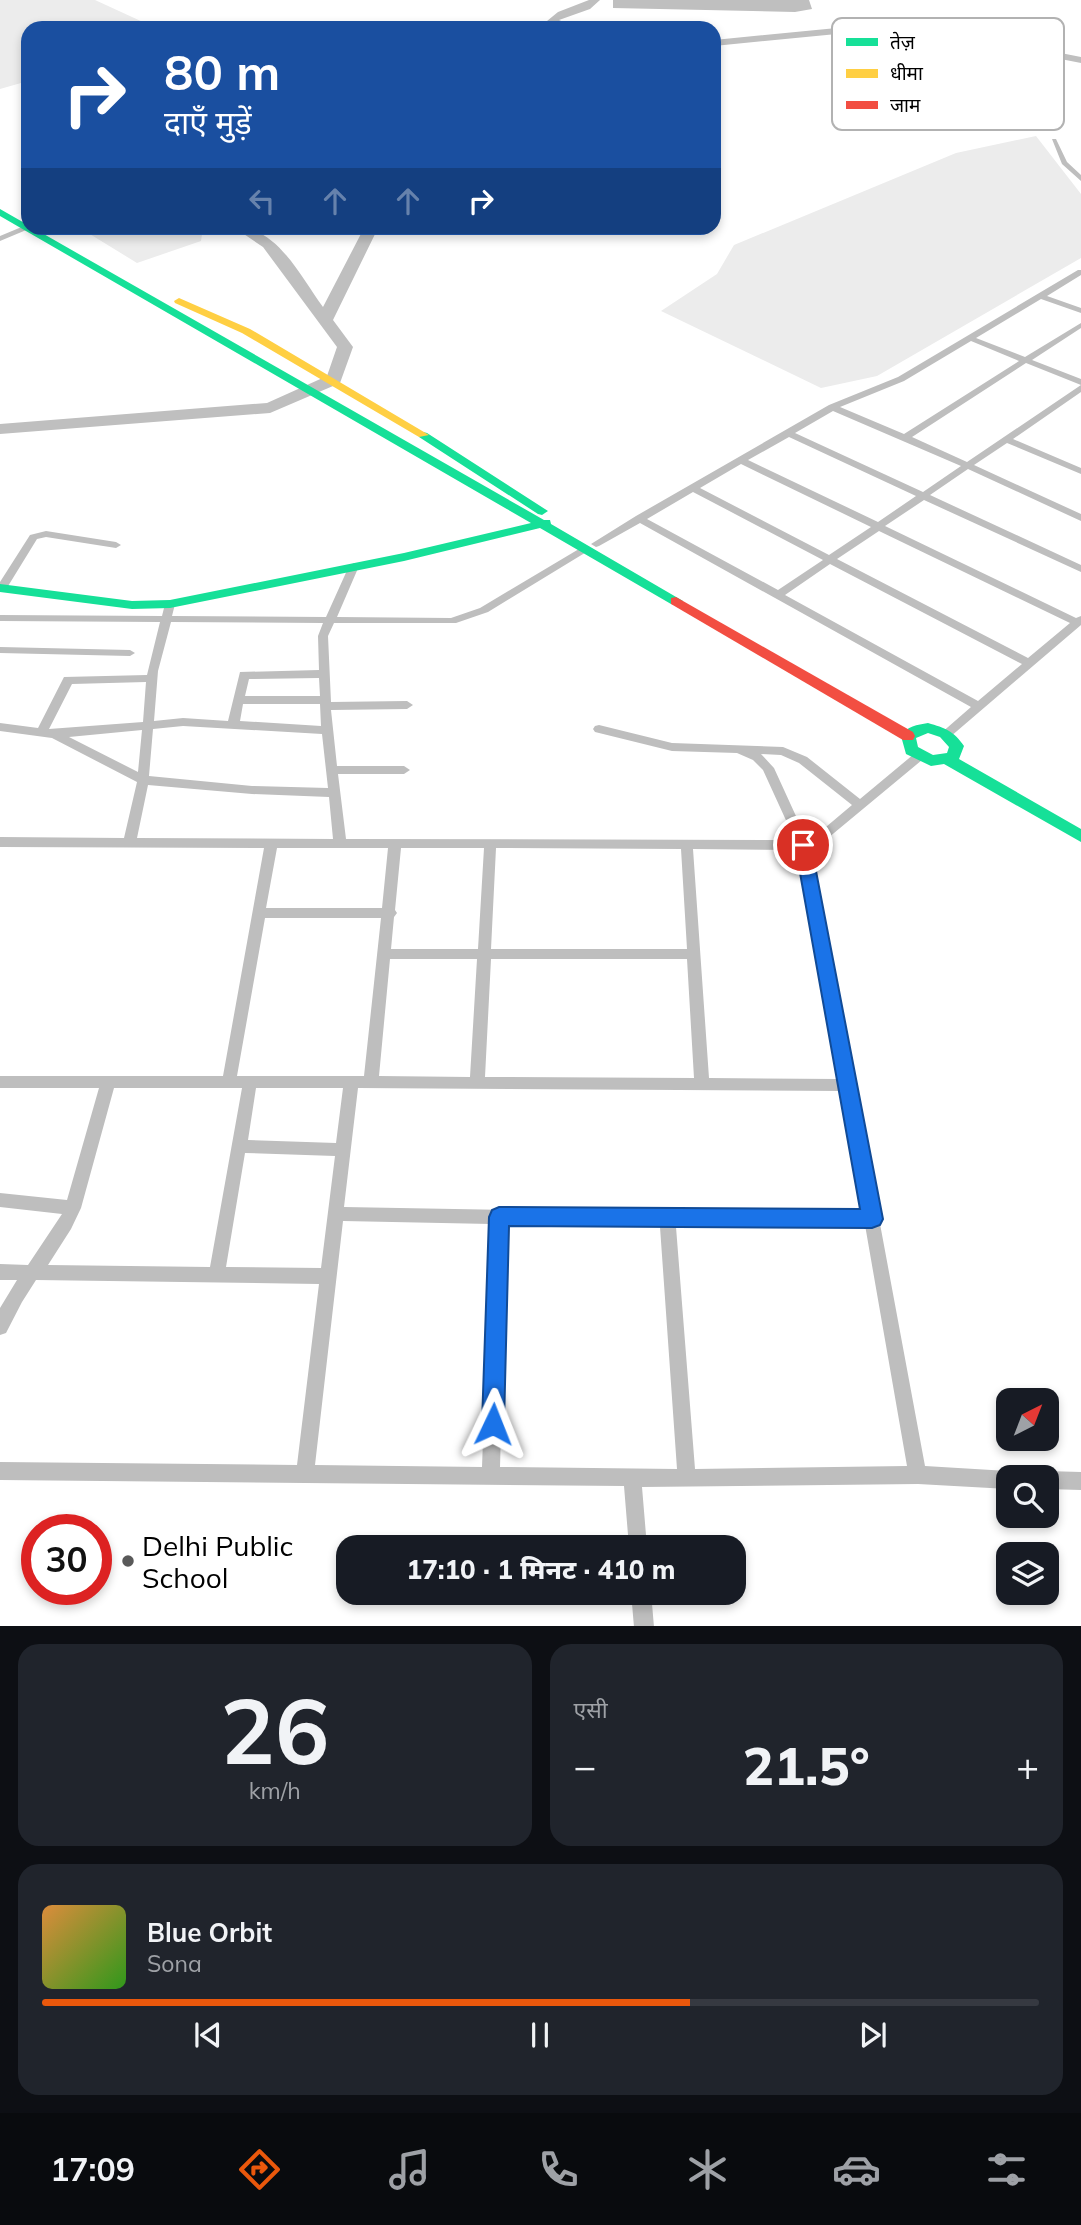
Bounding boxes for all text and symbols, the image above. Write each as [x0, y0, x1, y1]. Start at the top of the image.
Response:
legend [832, 18, 1064, 130]
text: तेज़ [890, 30, 916, 54]
text: 80 m [164, 41, 280, 102]
icon: right [49, 49, 140, 140]
text: धीमा [890, 61, 924, 85]
text: जाम [890, 93, 921, 117]
text: दाएँ मुड़ें [164, 102, 252, 142]
icon: left [243, 182, 281, 220]
icon: ahead [316, 182, 354, 220]
icon: ahead [389, 182, 427, 220]
icon: right [462, 182, 500, 220]
pin [773, 815, 833, 875]
icon: arrive [784, 826, 822, 864]
position arrow [456, 1387, 530, 1461]
north arrow [996, 1388, 1059, 1451]
map controls [996, 1388, 1059, 1605]
button: search [996, 1465, 1059, 1528]
speed limit sign: 30 [21, 1514, 112, 1605]
place label: Delhi Public School [142, 1528, 293, 1595]
button: layers [996, 1542, 1059, 1605]
marker: Delhi Public School [120, 1553, 136, 1569]
text: 17:10 · 1 मिनट · 410 m [407, 1553, 675, 1586]
text: 26 [220, 1673, 329, 1787]
text: एसी [574, 1695, 608, 1724]
text: 21.5° [743, 1733, 870, 1798]
text: − [574, 1742, 596, 1790]
text: + [1016, 1742, 1039, 1790]
text: km/h [249, 1776, 301, 1805]
text: Blue Orbit [147, 1916, 272, 1949]
text: Sona [147, 1949, 202, 1978]
icon: previous [189, 2016, 227, 2054]
icon: pause [521, 2016, 559, 2054]
icon: next [854, 2016, 892, 2054]
icon: directions [235, 2145, 284, 2194]
icon: music [385, 2145, 434, 2194]
icon: phone [534, 2145, 583, 2194]
icon: climate [683, 2145, 732, 2194]
icon: car [832, 2145, 881, 2194]
icon: filters [982, 2145, 1031, 2194]
text: 17:09 [50, 2149, 135, 2189]

